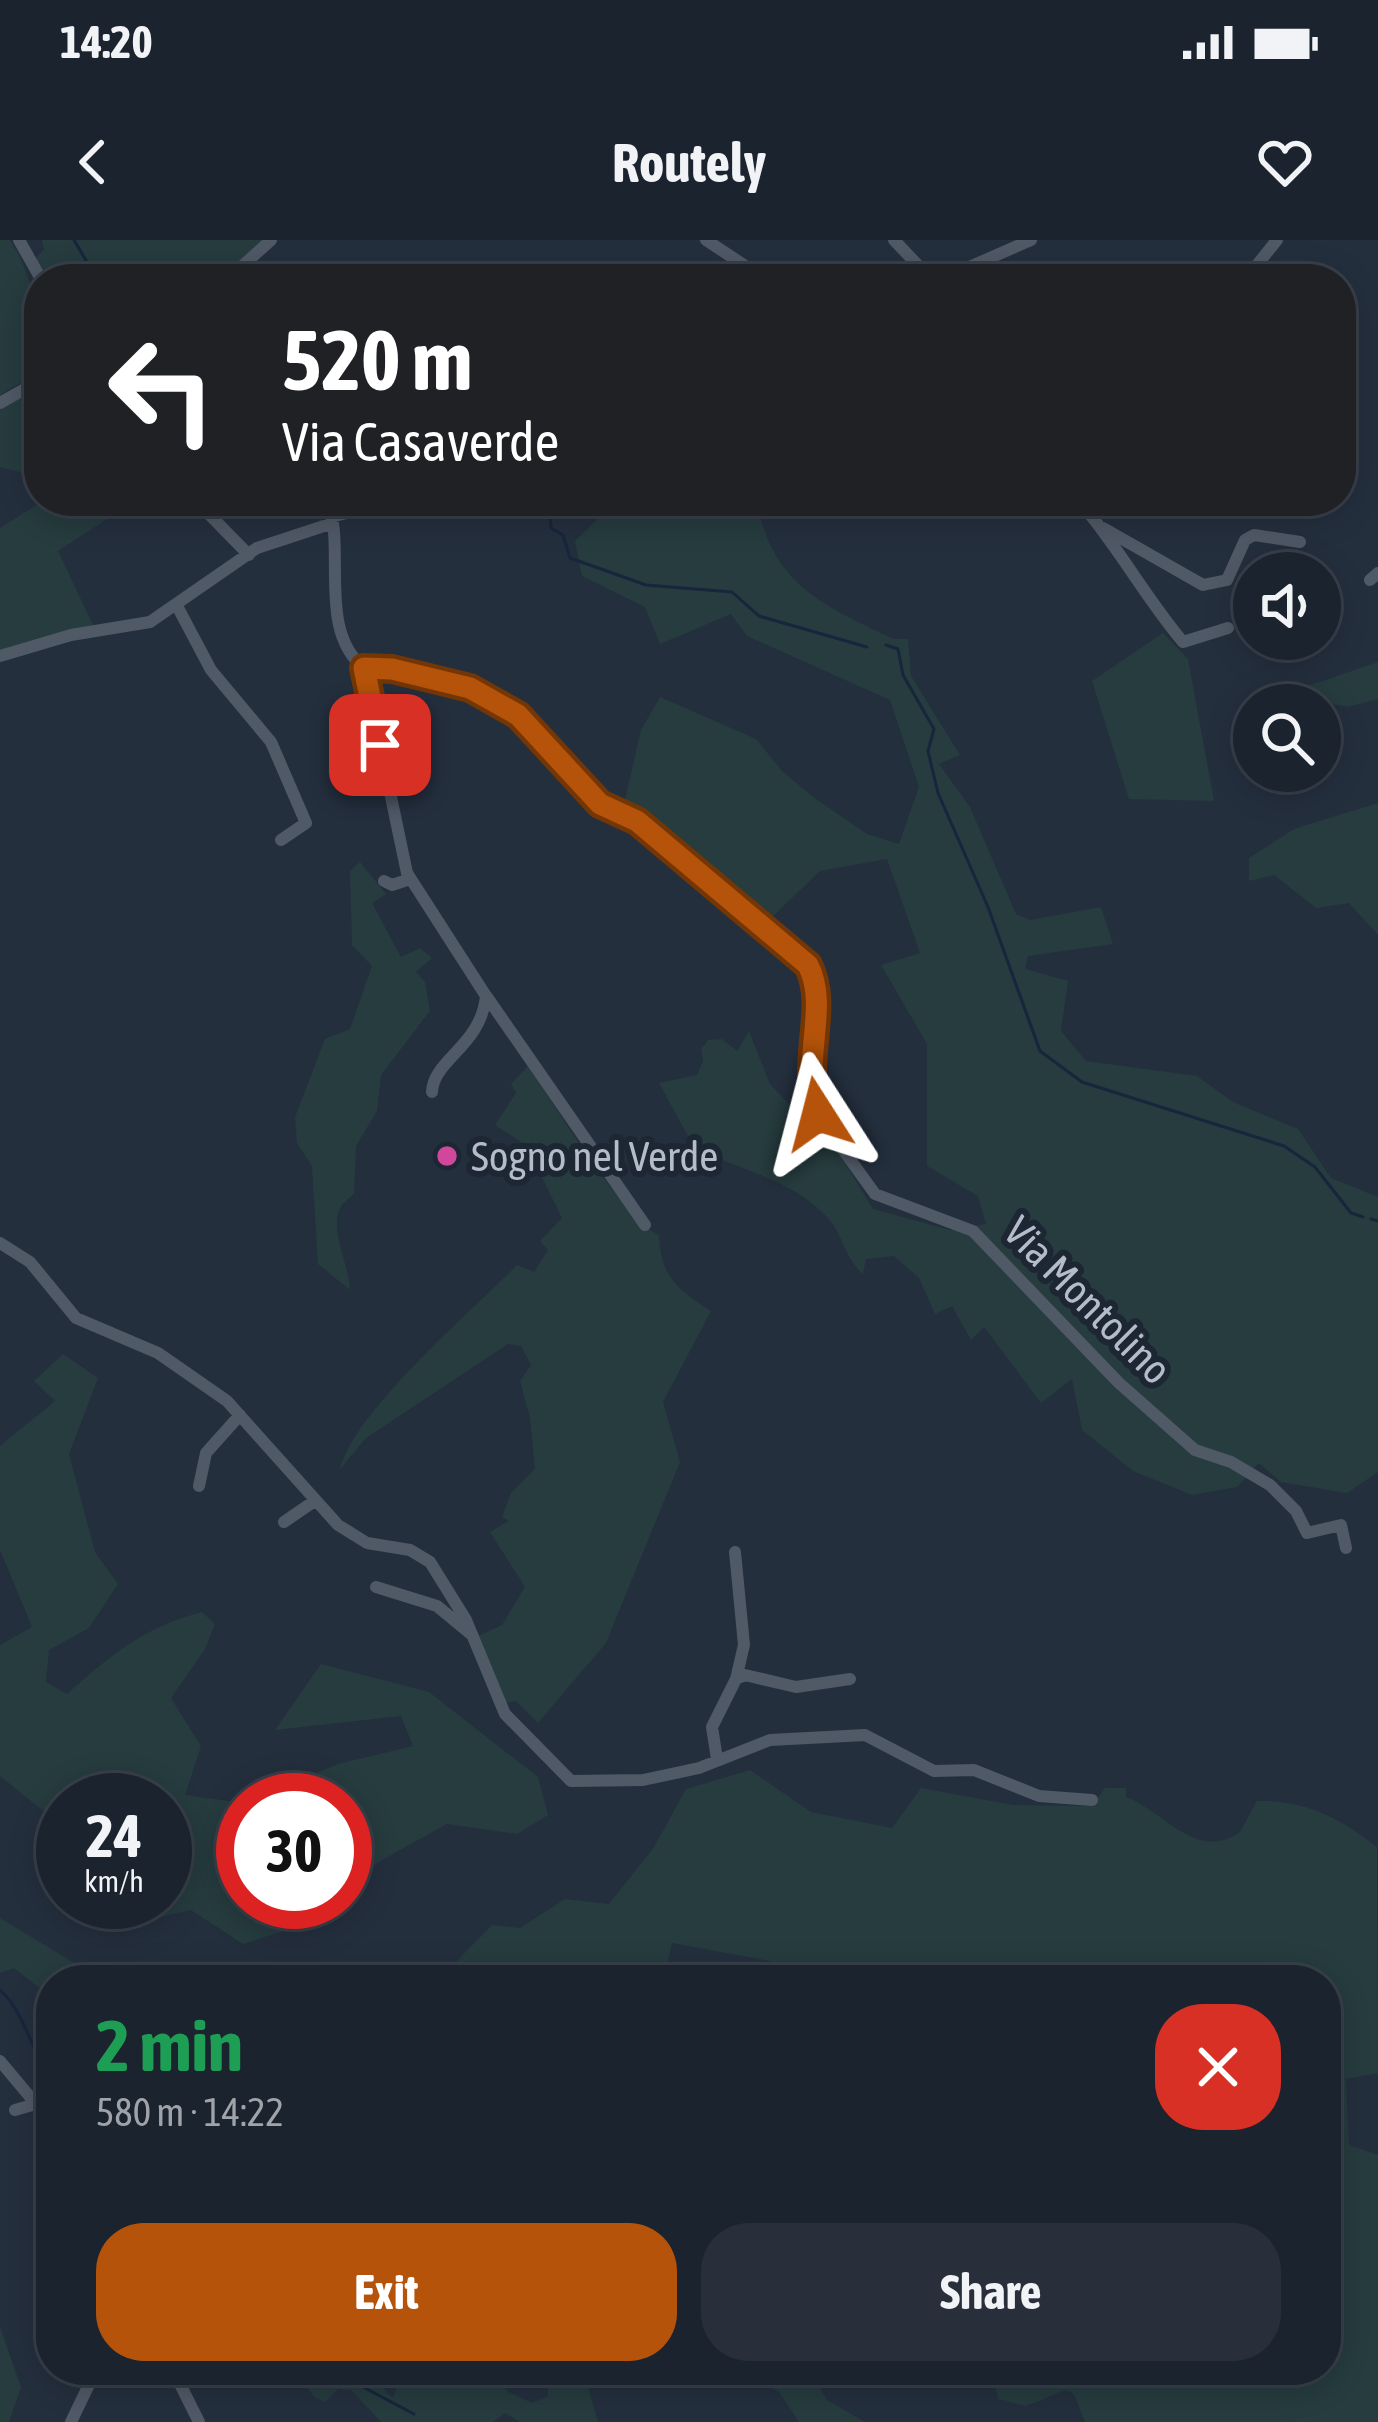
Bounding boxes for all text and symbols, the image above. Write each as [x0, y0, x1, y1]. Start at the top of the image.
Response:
text: 14:20 [60, 16, 153, 68]
icon: back [60, 129, 126, 195]
icon: heart [1252, 129, 1318, 195]
text: Routely [612, 132, 766, 193]
icon: left [84, 312, 240, 468]
text: 520 m [282, 312, 472, 408]
text: Via Casaverde [282, 411, 559, 472]
map controls [1233, 552, 1341, 792]
button: sound [1233, 552, 1341, 660]
button: search [1233, 684, 1341, 792]
pin [329, 694, 431, 796]
icon: arrive [347, 712, 413, 778]
position arrow [755, 1051, 881, 1177]
place label: Sogno nel Verde [471, 1132, 718, 1180]
marker: Sogno nel Verde [434, 1143, 460, 1169]
street label: Via Montolino [995, 1207, 1181, 1393]
speed limit sign: 30 [216, 1773, 372, 1929]
text: 24 [86, 1801, 142, 1870]
text: km/h [84, 1864, 144, 1898]
text: 2 min [96, 2004, 243, 2086]
button: close [1155, 2004, 1281, 2130]
text: 580 m · 14:22 [96, 2090, 284, 2134]
button: Exit [96, 2223, 677, 2361]
button: Share [701, 2223, 1281, 2361]

